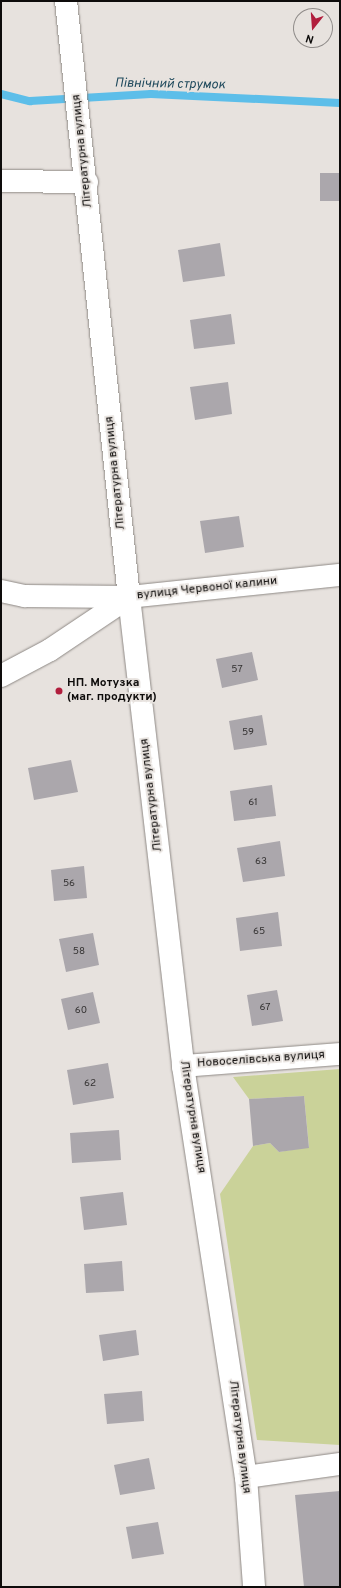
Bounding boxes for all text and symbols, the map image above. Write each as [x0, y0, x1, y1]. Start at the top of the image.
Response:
north arrow [293, 8, 333, 48]
text: N [304, 31, 316, 46]
water label: Північний струмок [114, 76, 226, 94]
street label: Літературна вулиця [70, 93, 96, 209]
street label: Літературна вулиця [103, 415, 129, 531]
street label: вулиця Червоної калини [136, 574, 278, 604]
house number: 57 [231, 664, 243, 676]
place label: НП. Мотузка (маг. продукти) [67, 677, 157, 705]
marker: НП. Мотузка (маг. продукти) [54, 686, 64, 696]
house number: 59 [242, 727, 254, 739]
street label: Літературна вулиця [138, 737, 166, 853]
house number: 61 [248, 797, 258, 809]
house number: 63 [255, 856, 267, 868]
house number: 56 [63, 878, 75, 890]
house number: 65 [253, 926, 265, 938]
house number: 58 [73, 946, 85, 958]
house number: 67 [260, 1002, 270, 1014]
house number: 60 [75, 1005, 87, 1017]
street label: Новоселівська вулиця [197, 1048, 325, 1072]
street label: Літературна вулиця [176, 1060, 208, 1174]
house number: 62 [84, 1078, 96, 1090]
street label: Літературна вулиця [225, 1379, 253, 1495]

